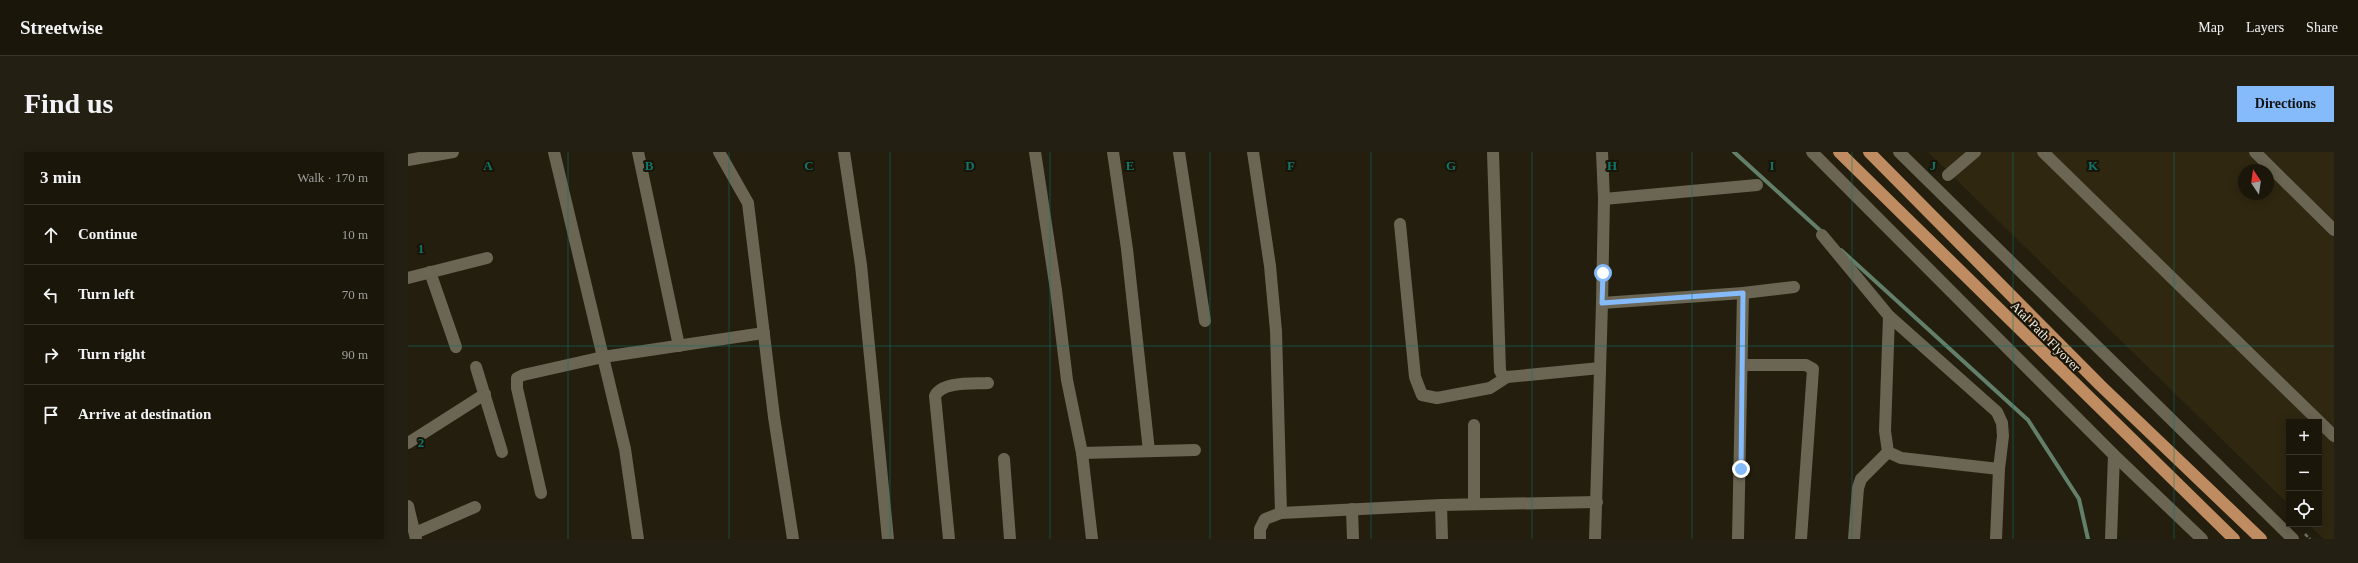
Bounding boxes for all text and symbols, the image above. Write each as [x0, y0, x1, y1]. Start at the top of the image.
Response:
text: Streetwise [20, 17, 103, 38]
text: Map [2198, 20, 2224, 35]
text: Layers [2246, 20, 2284, 35]
text: Share [2306, 20, 2338, 35]
button: Directions [2237, 86, 2334, 122]
text: Find us [24, 88, 114, 119]
text: A [483, 158, 493, 173]
text: B [645, 158, 654, 173]
text: C [804, 158, 814, 173]
text: D [965, 158, 975, 173]
text: E [1126, 158, 1134, 173]
text: F [1287, 158, 1295, 173]
text: G [1446, 158, 1456, 173]
text: H [1607, 158, 1617, 173]
text: I [1769, 158, 1775, 173]
text: J [1930, 158, 1937, 173]
text: K [2088, 158, 2099, 173]
north arrow [2238, 164, 2274, 200]
text: 3 min [40, 168, 81, 187]
text: Walk · 170 m [297, 170, 368, 185]
icon: ahead [40, 224, 62, 246]
text: Continue [78, 226, 137, 242]
text: 10 m [342, 227, 368, 242]
text: 1 [418, 241, 424, 256]
route start [1594, 264, 1612, 282]
icon: left [40, 284, 62, 306]
text: Turn left [78, 286, 135, 302]
text: 70 m [342, 287, 368, 302]
street label: Atal Path Flyover [2008, 298, 2084, 375]
icon: right [40, 344, 62, 366]
text: Turn right [78, 346, 145, 362]
text: 90 m [342, 347, 368, 362]
icon: arrive [40, 404, 62, 426]
text: Arrive at destination [78, 406, 211, 422]
map controls [2286, 419, 2322, 527]
button: + [2286, 419, 2322, 455]
text: 2 [418, 435, 424, 450]
button: − [2286, 455, 2322, 491]
route end [1732, 460, 1750, 478]
button: locate [2286, 491, 2322, 527]

